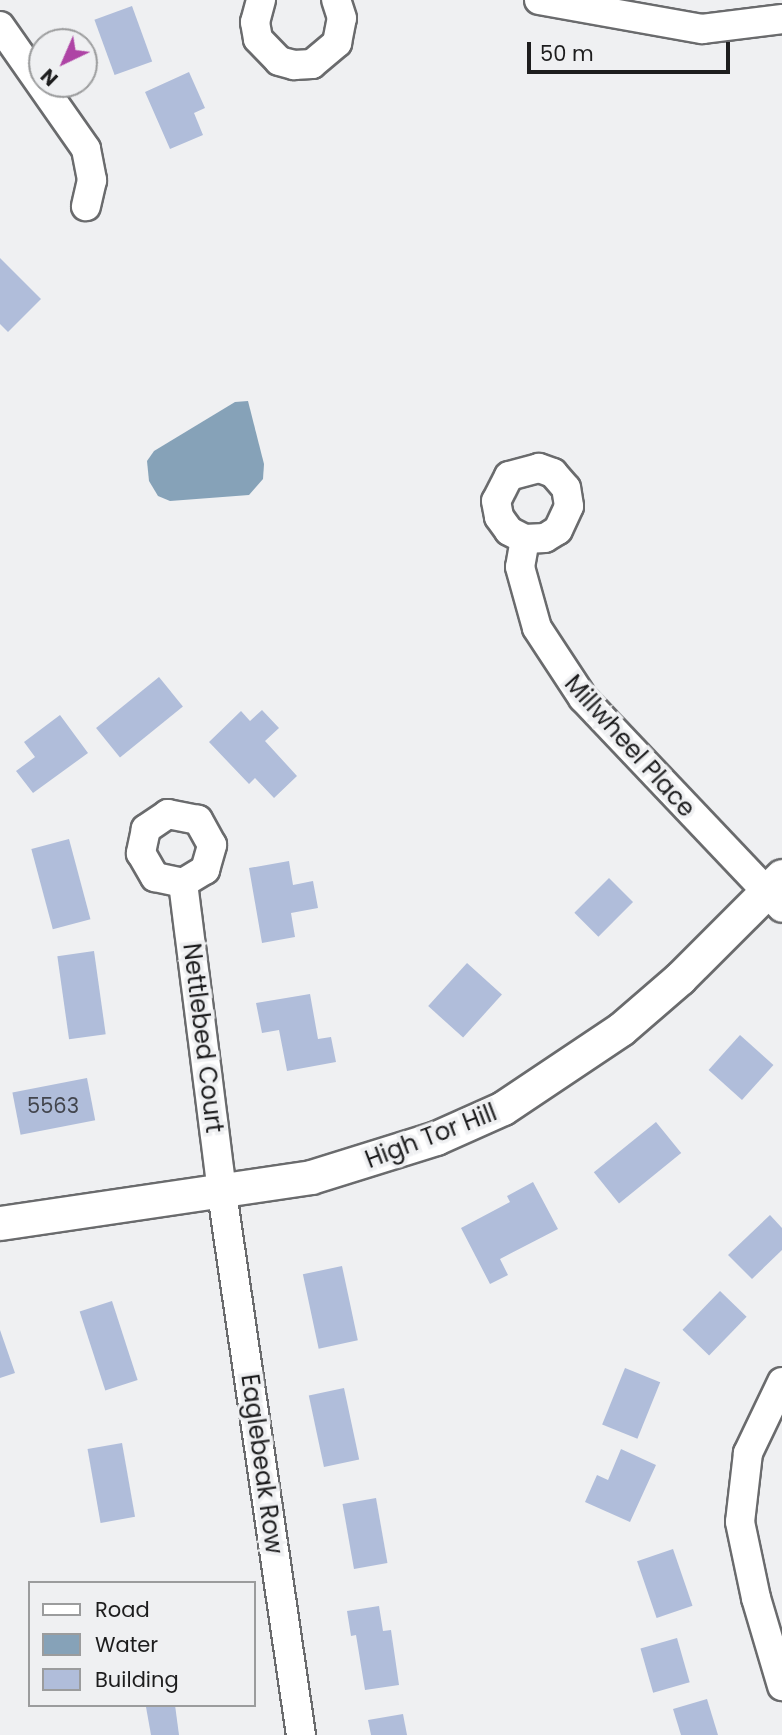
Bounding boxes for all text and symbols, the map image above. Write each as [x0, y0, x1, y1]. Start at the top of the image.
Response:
north arrow [28, 28, 98, 98]
scale bar [530, 28, 733, 72]
text: 50 m [540, 39, 594, 68]
text: N [35, 62, 64, 92]
street label: Millwheel Place [559, 669, 701, 823]
street label: Nettlebed Court [177, 942, 229, 1134]
house number: 5563 [27, 1093, 79, 1119]
street label: High Tor Hill [361, 1098, 501, 1174]
street label: Eaglebeak Row [235, 1372, 289, 1556]
legend [28, 1581, 256, 1707]
text: Road [95, 1595, 150, 1624]
text: Water [95, 1630, 158, 1659]
text: Building [95, 1665, 179, 1694]

